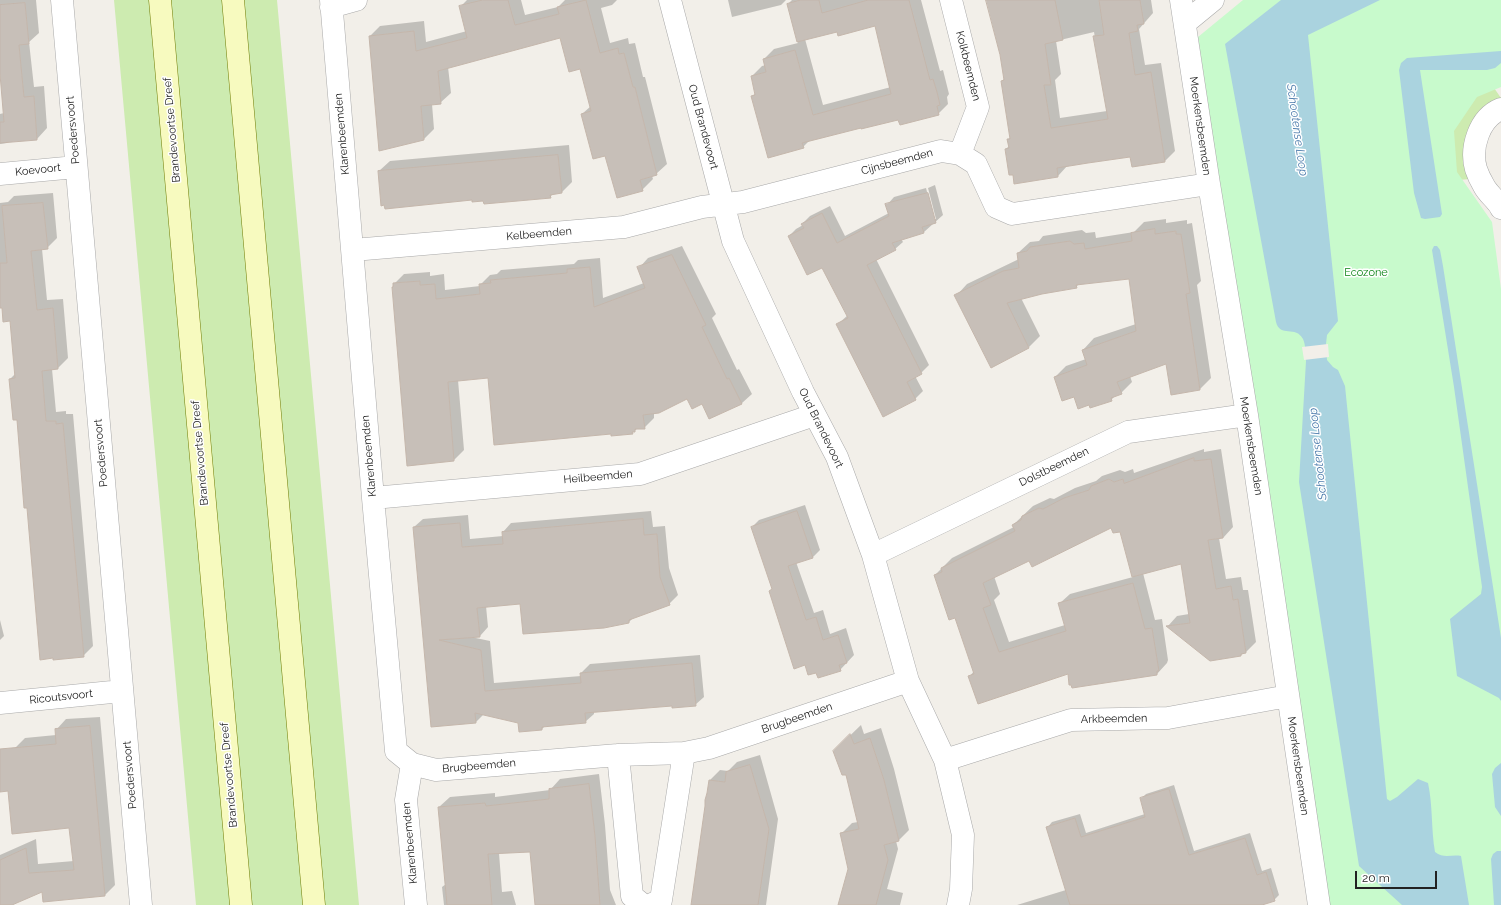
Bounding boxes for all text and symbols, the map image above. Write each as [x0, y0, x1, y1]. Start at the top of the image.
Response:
street label: Kolkbeemden [953, 30, 983, 102]
street label: Moerkensbeemden [1187, 76, 1213, 176]
street label: Brandevoortse Dreef [161, 77, 183, 183]
street label: Oud Brandevoort [685, 83, 721, 171]
water label: Schootense Loop [1283, 83, 1311, 177]
street label: Klarenbeemden [332, 93, 352, 175]
street label: Poedersvoort [63, 95, 83, 165]
street label: Cijnsbeemden [860, 146, 934, 178]
street label: Koevoort [14, 161, 62, 179]
street label: Kelbeemden [506, 225, 572, 243]
park label: Ecozone [1344, 266, 1388, 280]
street label: Oud Brandevoort [796, 386, 846, 470]
street label: Moerkensbeemden [1237, 396, 1265, 496]
street label: Brandevoortse Dreef [189, 400, 211, 506]
water label: Schootense Loop [1306, 407, 1330, 501]
street label: Klarenbeemden [359, 415, 379, 497]
street label: Poedersvoort [91, 418, 111, 488]
street label: Dolstbeemden [1017, 444, 1091, 490]
street label: Heilbeemden [563, 467, 633, 487]
street label: Ricoutsvoort [29, 687, 93, 707]
street label: Brugbeemden [760, 700, 834, 736]
street label: Arkbeemden [1081, 712, 1147, 726]
street label: Moerkensbeemden [1285, 716, 1311, 816]
street label: Brandevoortse Dreef [218, 722, 240, 828]
street label: Poedersvoort [120, 740, 140, 810]
street label: Brugbeemden [442, 756, 516, 776]
street label: Klarenbeemden [400, 802, 420, 884]
scale bar [1357, 863, 1439, 889]
text: 20 m [1362, 871, 1390, 885]

